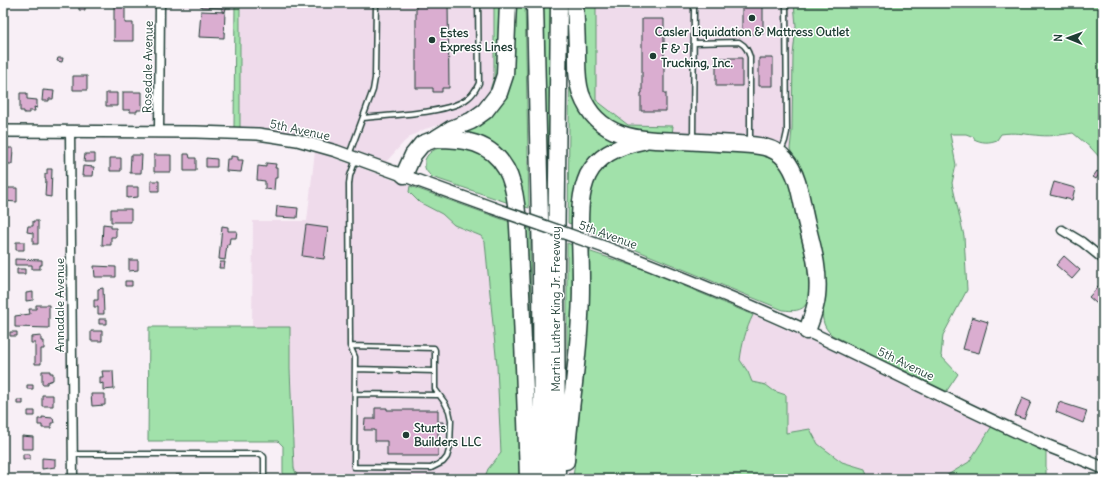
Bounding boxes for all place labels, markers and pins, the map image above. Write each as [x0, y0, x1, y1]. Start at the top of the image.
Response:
marker: Casler Liquidation & Mattress Outlet [747, 13, 757, 23]
place label: Casler Liquidation & Mattress Outlet [655, 24, 850, 40]
place label: Estes Express Lines [440, 25, 513, 55]
marker: Estes Express Lines [427, 35, 437, 45]
place label: F & J Trucking, Inc. [661, 41, 733, 71]
marker: F & J Trucking, Inc. [648, 51, 658, 61]
place label: Sturts Builders LLC [414, 420, 482, 449]
marker: Sturts Builders LLC [401, 430, 411, 440]

